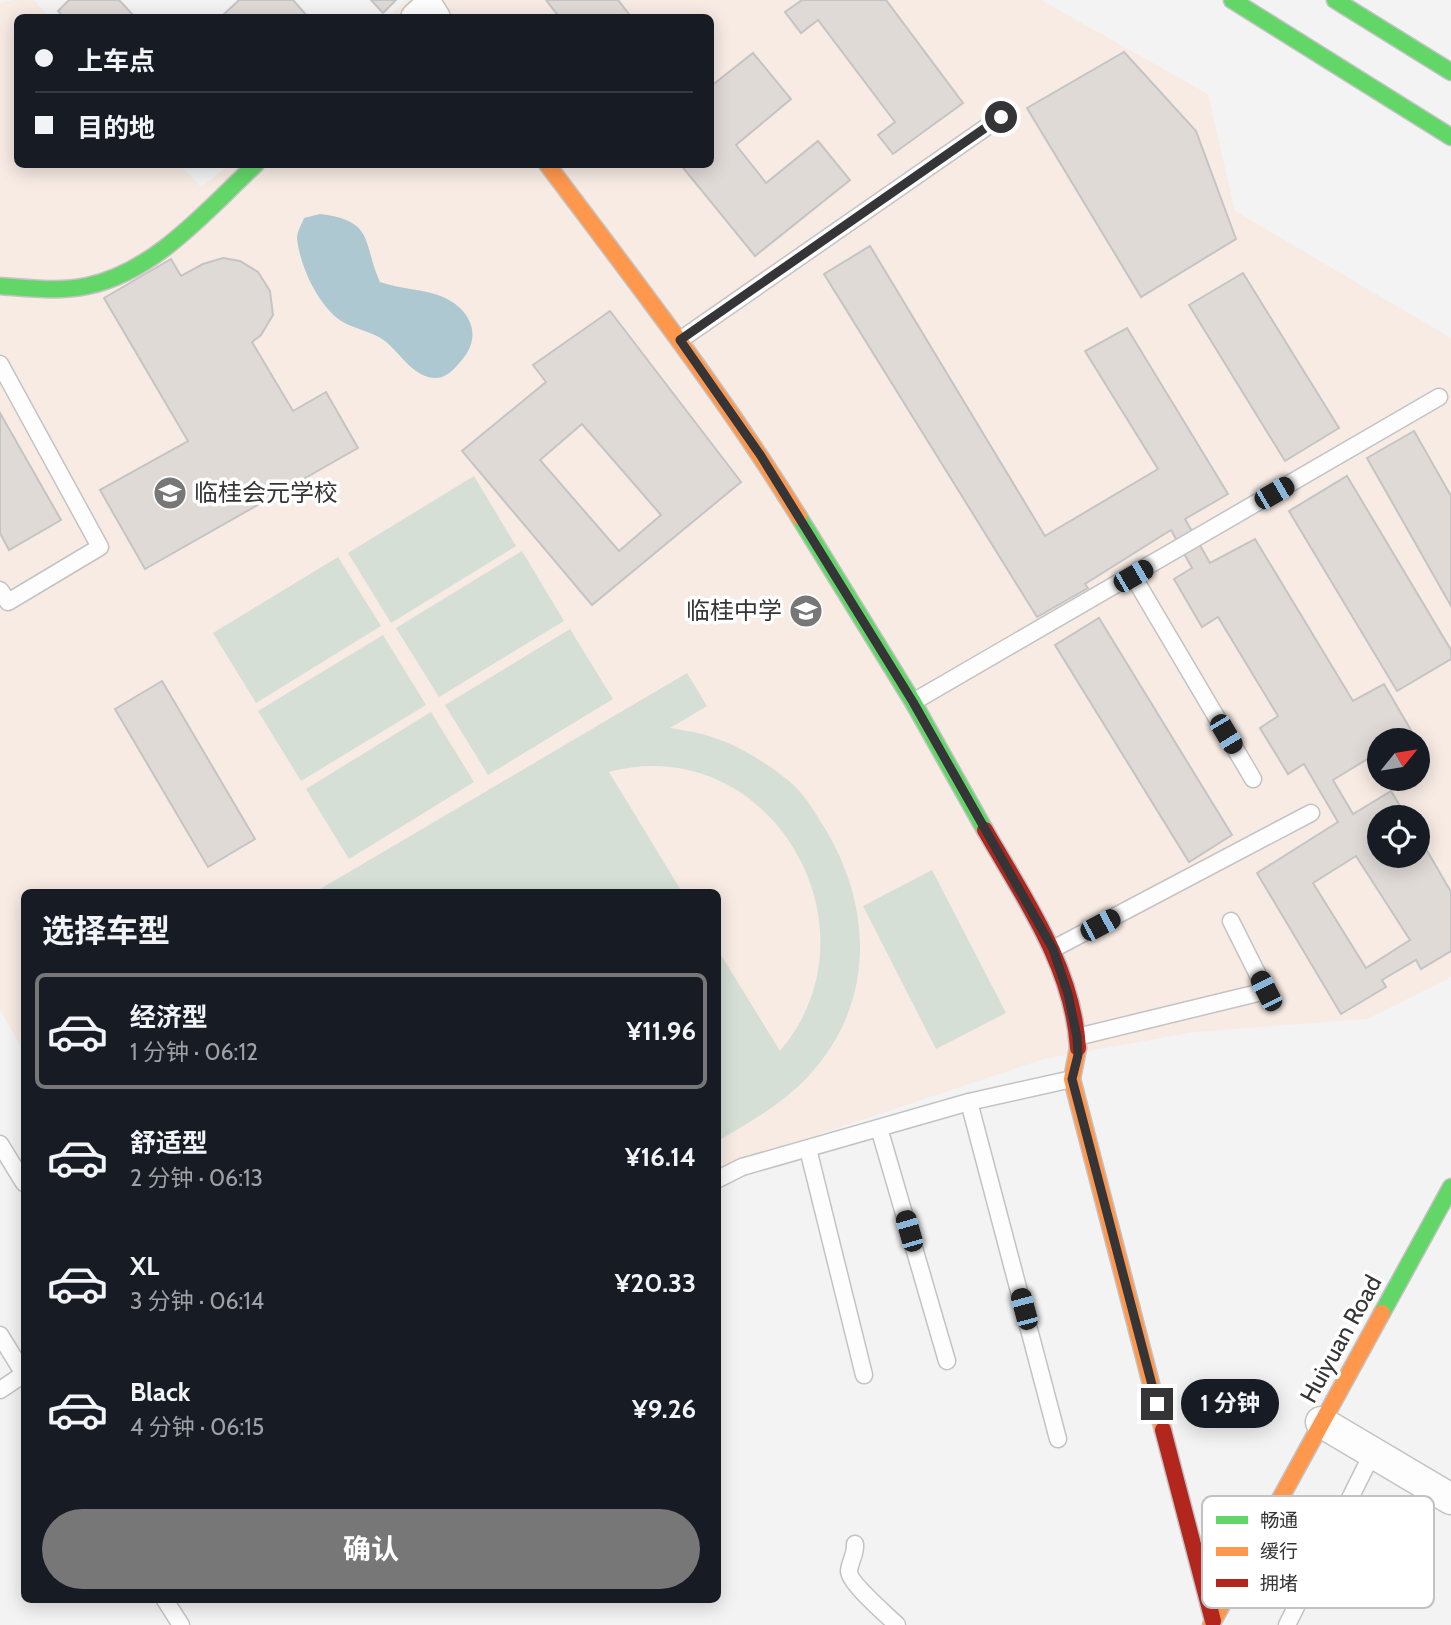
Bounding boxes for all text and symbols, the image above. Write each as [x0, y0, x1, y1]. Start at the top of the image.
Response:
text: 上车点 [77, 45, 155, 77]
route start [985, 101, 1017, 133]
text: 目的地 [77, 112, 155, 144]
car [1251, 473, 1298, 513]
school or university icon: 临桂会元学校 [151, 474, 189, 512]
place label: 临桂会元学校 [194, 478, 338, 507]
car [1110, 556, 1157, 596]
school or university icon: 临桂中学 [787, 592, 825, 630]
place label: 临桂中学 [686, 596, 782, 625]
car [1207, 711, 1246, 757]
north arrow [1367, 728, 1430, 791]
map controls [1367, 728, 1430, 868]
button: locate [1367, 805, 1430, 868]
car [1077, 906, 1124, 944]
text: 选择车型 [42, 911, 170, 950]
car [1248, 968, 1285, 1014]
icon: car [46, 1000, 109, 1063]
text: 经济型 [130, 1001, 208, 1033]
text: ¥11.96 [627, 1015, 696, 1047]
text: 1 分钟 · 06:12 [130, 1038, 258, 1066]
icon: car [46, 1126, 109, 1189]
text: 舒适型 [130, 1127, 208, 1159]
text: ¥16.14 [625, 1141, 696, 1173]
text: 2 分钟 · 06:13 [130, 1164, 263, 1192]
car [894, 1208, 925, 1254]
text: XL [130, 1250, 159, 1282]
icon: car [46, 1252, 109, 1315]
text: ¥20.33 [615, 1267, 696, 1299]
street label: Huiyuan Road [1294, 1270, 1388, 1408]
car [1009, 1286, 1040, 1332]
text: 3 分钟 · 06:14 [130, 1287, 264, 1315]
text: Black [130, 1376, 190, 1408]
icon: car [46, 1378, 109, 1441]
callout: 1 分钟 [1182, 1380, 1280, 1428]
route end [1141, 1388, 1173, 1420]
text: 1 分钟 [1200, 1389, 1260, 1417]
text: ¥9.26 [632, 1393, 696, 1425]
text: 4 分钟 · 06:15 [130, 1413, 264, 1441]
legend [1202, 1496, 1434, 1608]
button: 确认 [42, 1509, 700, 1589]
text: 畅通 [1260, 1509, 1298, 1532]
text: 缓行 [1260, 1540, 1298, 1563]
text: 拥堵 [1260, 1572, 1298, 1595]

